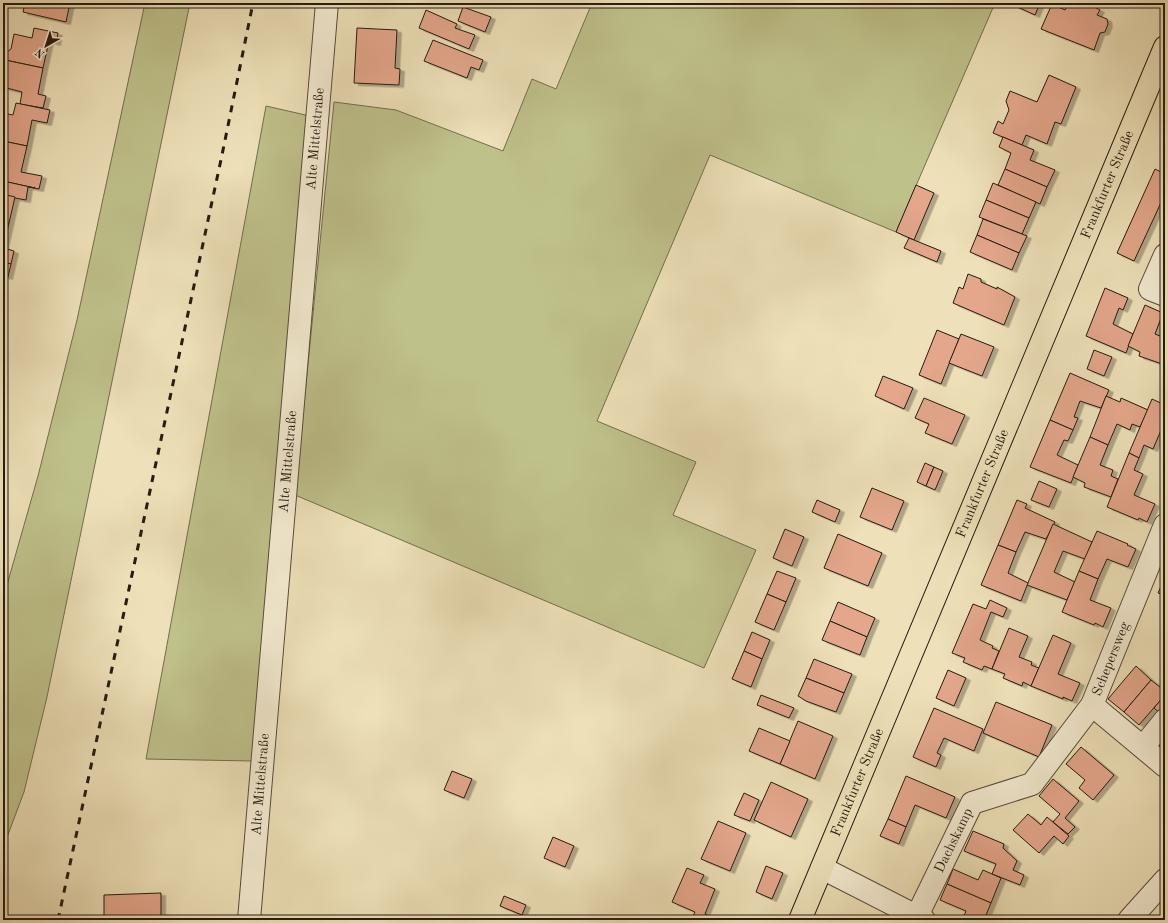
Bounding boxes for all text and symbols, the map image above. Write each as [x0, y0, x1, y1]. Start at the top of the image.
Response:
north arrow [26, 26, 66, 66]
text: N [33, 45, 47, 60]
street label: Alte Mittelstraße [304, 87, 327, 191]
street label: Frankfurter Straße [1079, 128, 1136, 241]
street label: Alte Mittelstraße [277, 410, 299, 513]
street label: Frankfurter Straße [954, 427, 1011, 540]
street label: Schepersweg [1090, 620, 1132, 698]
street label: Frankfurter Straße [829, 726, 886, 839]
street label: Alte Mittelstraße [249, 733, 272, 836]
street label: Dachskamp [932, 806, 975, 875]

